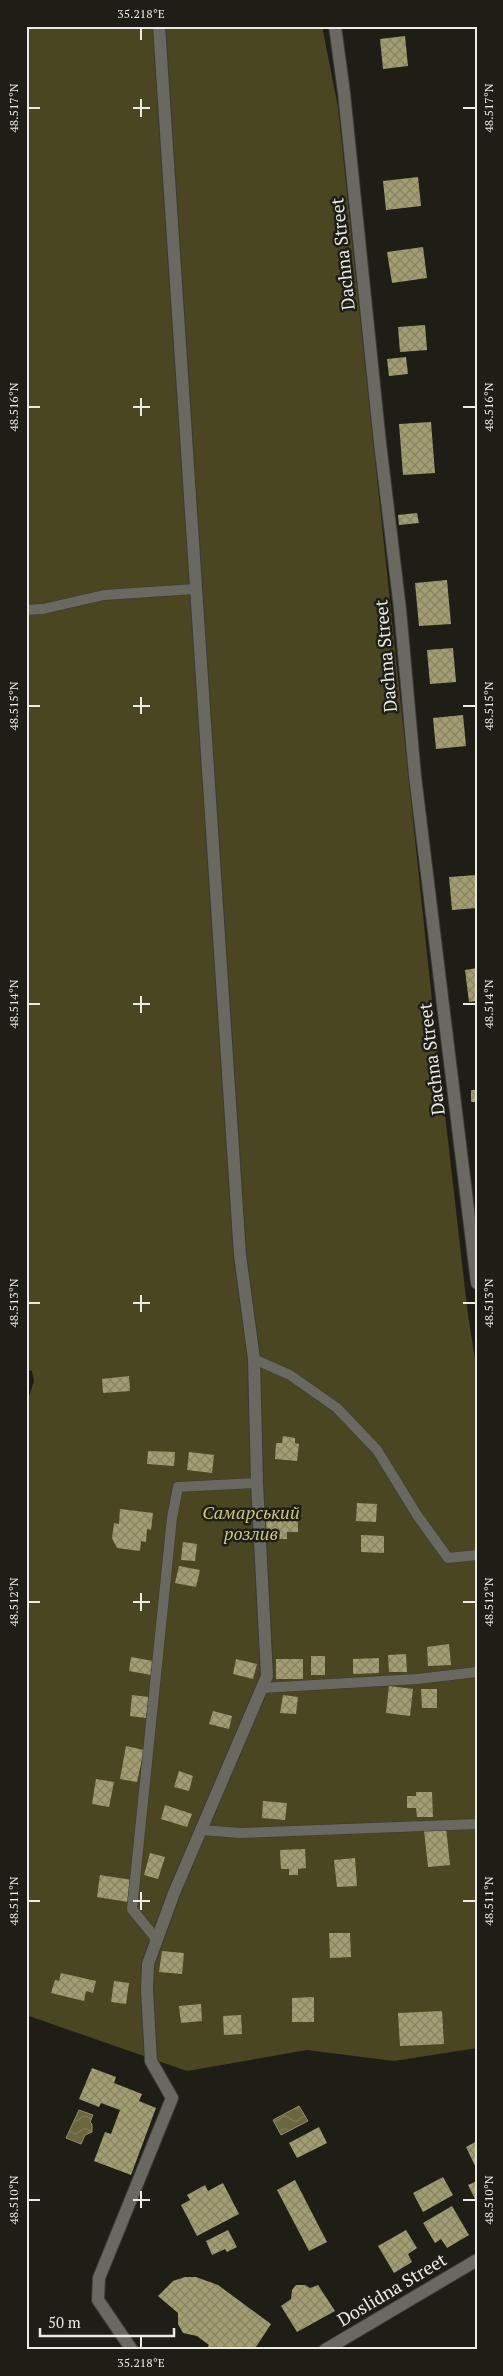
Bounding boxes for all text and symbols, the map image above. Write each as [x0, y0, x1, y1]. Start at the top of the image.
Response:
text: 35.218°E [117, 6, 165, 21]
text: 48.517°N [6, 83, 21, 133]
text: 48.517°N [481, 83, 496, 133]
street label: Dachna Street [324, 196, 360, 312]
text: 48.516°N [6, 382, 21, 432]
text: 48.516°N [481, 382, 496, 432]
street label: Dachna Street [368, 598, 402, 713]
text: 48.515°N [6, 681, 21, 731]
text: 48.515°N [481, 681, 496, 731]
text: 48.514°N [6, 979, 21, 1029]
text: 48.514°N [481, 979, 496, 1029]
street label: Dachna Street [412, 1001, 450, 1117]
text: 48.513°N [6, 1278, 21, 1328]
text: 48.513°N [481, 1278, 496, 1328]
park label: Самарський розлив [202, 1500, 300, 1545]
text: 48.512°N [6, 1577, 21, 1627]
text: 48.512°N [481, 1577, 496, 1627]
text: 48.511°N [6, 1876, 21, 1926]
text: 48.511°N [481, 1876, 496, 1926]
text: 48.510°N [6, 2175, 21, 2225]
text: 48.510°N [481, 2175, 496, 2225]
street label: Doslidna Street [332, 2247, 451, 2331]
scale bar [40, 2306, 174, 2338]
text: 50 m [48, 2312, 81, 2332]
text: 35.218°E [117, 2355, 165, 2370]

